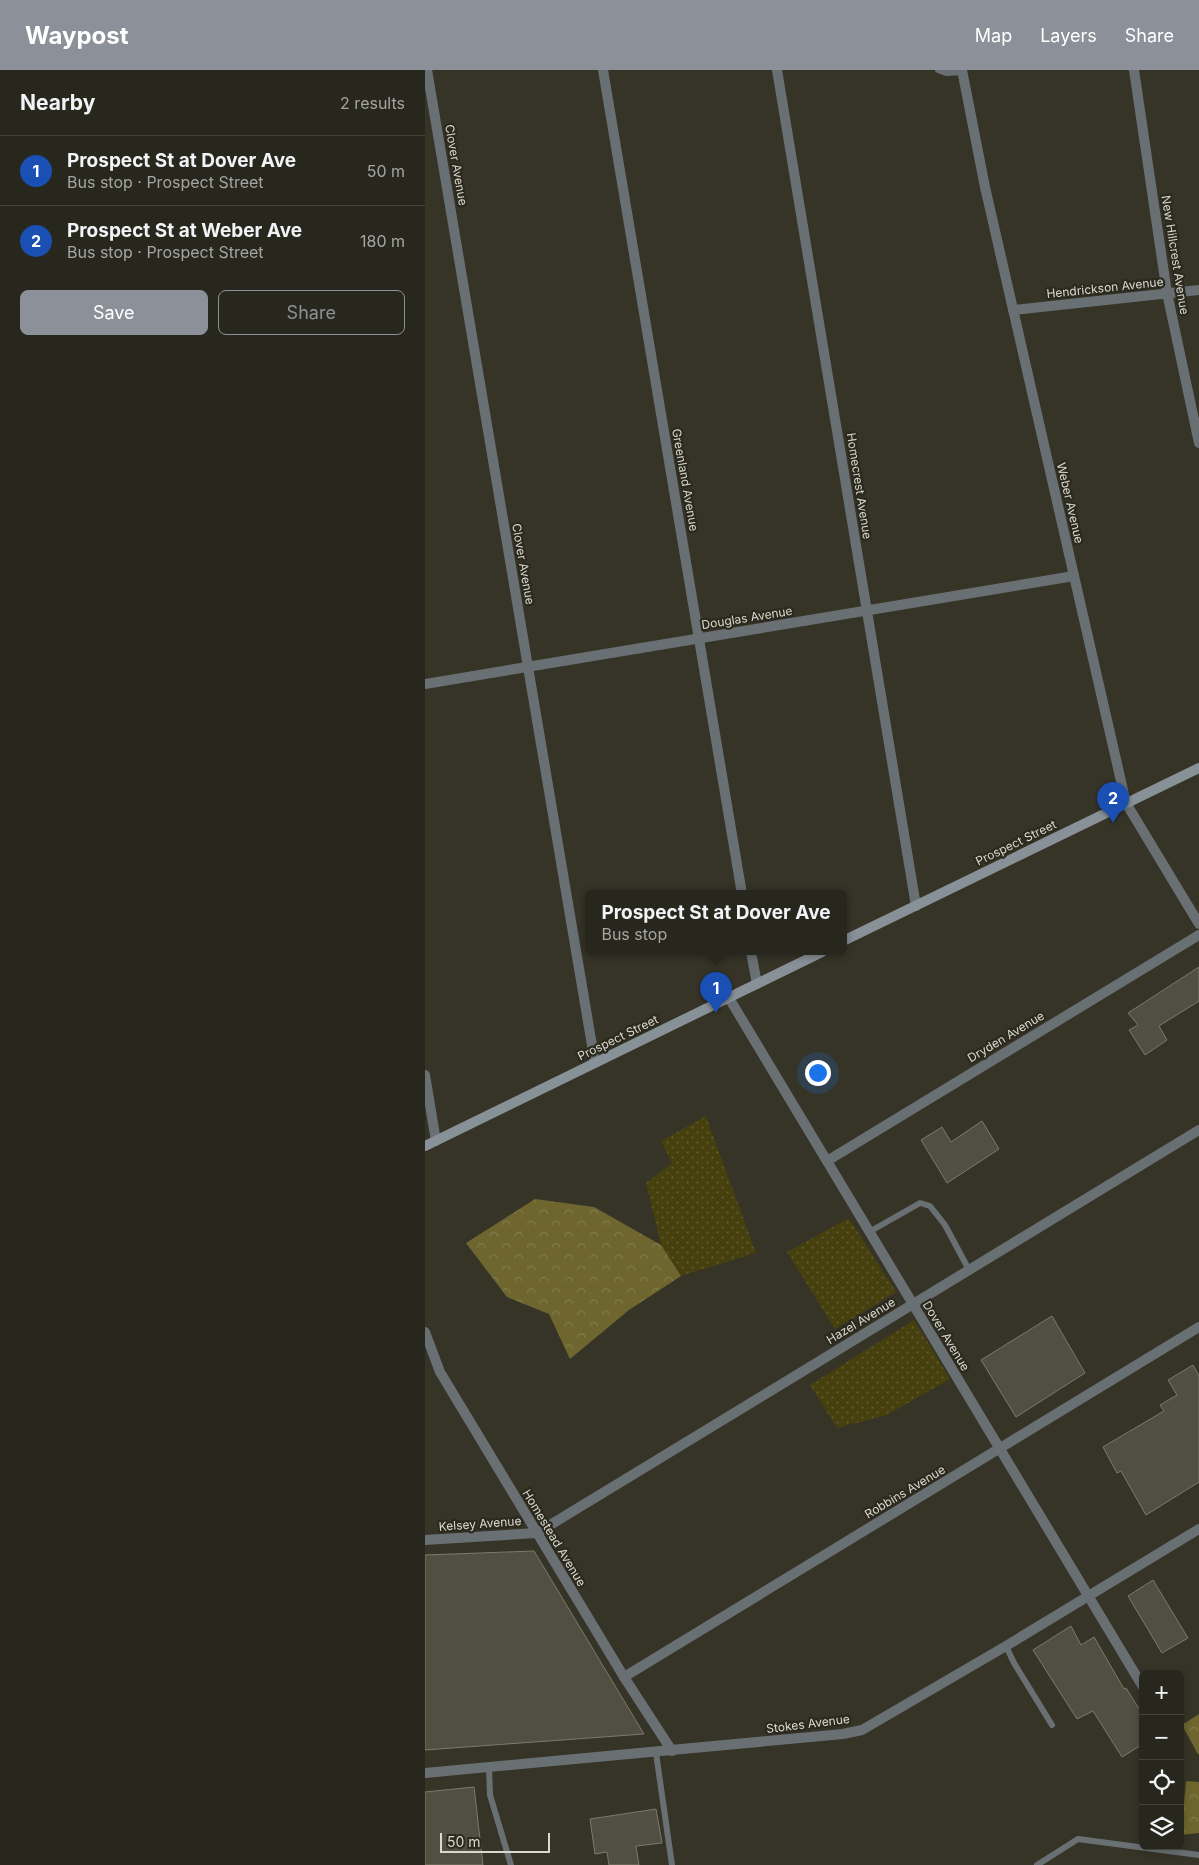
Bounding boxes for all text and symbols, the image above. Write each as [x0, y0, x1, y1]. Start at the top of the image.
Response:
text: Waypost [25, 21, 129, 50]
text: Map [975, 25, 1012, 46]
text: Layers [1040, 25, 1097, 46]
text: Share [1125, 25, 1174, 46]
text: Nearby [20, 90, 95, 115]
text: 2 results [340, 93, 405, 113]
street label: Clover Avenue [442, 123, 471, 207]
text: Prospect St at Dover Ave [67, 149, 296, 172]
text: 1 [33, 161, 39, 181]
text: 50 m [367, 161, 405, 181]
text: Bus stop · Prospect Street [67, 172, 264, 192]
street label: New Hillcrest Avenue [1159, 194, 1192, 316]
text: Prospect St at Weber Ave [67, 219, 302, 242]
text: 2 [31, 231, 41, 251]
text: 180 m [360, 231, 405, 251]
text: Bus stop · Prospect Street [67, 242, 264, 262]
street label: Hendrickson Avenue [1046, 274, 1164, 301]
button: Save [20, 290, 208, 335]
button: Share [218, 290, 405, 335]
street label: Greenland Avenue [669, 427, 702, 532]
street label: Homecrest Avenue [844, 432, 875, 540]
street label: Weber Avenue [1054, 461, 1087, 545]
street label: Clover Avenue [509, 522, 538, 606]
street label: Douglas Avenue [700, 603, 793, 632]
pin: 2 [1097, 782, 1129, 823]
street label: Prospect Street [973, 817, 1059, 869]
popup [585, 890, 847, 955]
text: Prospect St at Dover Ave [601, 901, 831, 924]
text: Bus stop [601, 924, 667, 944]
pin: 1 [700, 972, 732, 1013]
street label: Dryden Avenue [965, 1008, 1047, 1065]
street label: Prospect Street [575, 1012, 661, 1064]
your location [805, 1060, 831, 1086]
street label: Hazel Avenue [824, 1294, 898, 1347]
street label: Dover Avenue [920, 1298, 973, 1374]
street label: Robbins Avenue [862, 1462, 948, 1522]
street label: Homestead Avenue [520, 1487, 589, 1589]
street label: Kelsey Avenue [438, 1513, 522, 1534]
map controls [1139, 1670, 1184, 1850]
button: + [1139, 1670, 1184, 1715]
street label: Stokes Avenue [765, 1711, 850, 1736]
button: − [1139, 1715, 1184, 1760]
button: locate [1139, 1760, 1184, 1805]
button: layers [1139, 1805, 1184, 1850]
scale bar [440, 1830, 550, 1853]
text: 50 m [447, 1833, 481, 1850]

